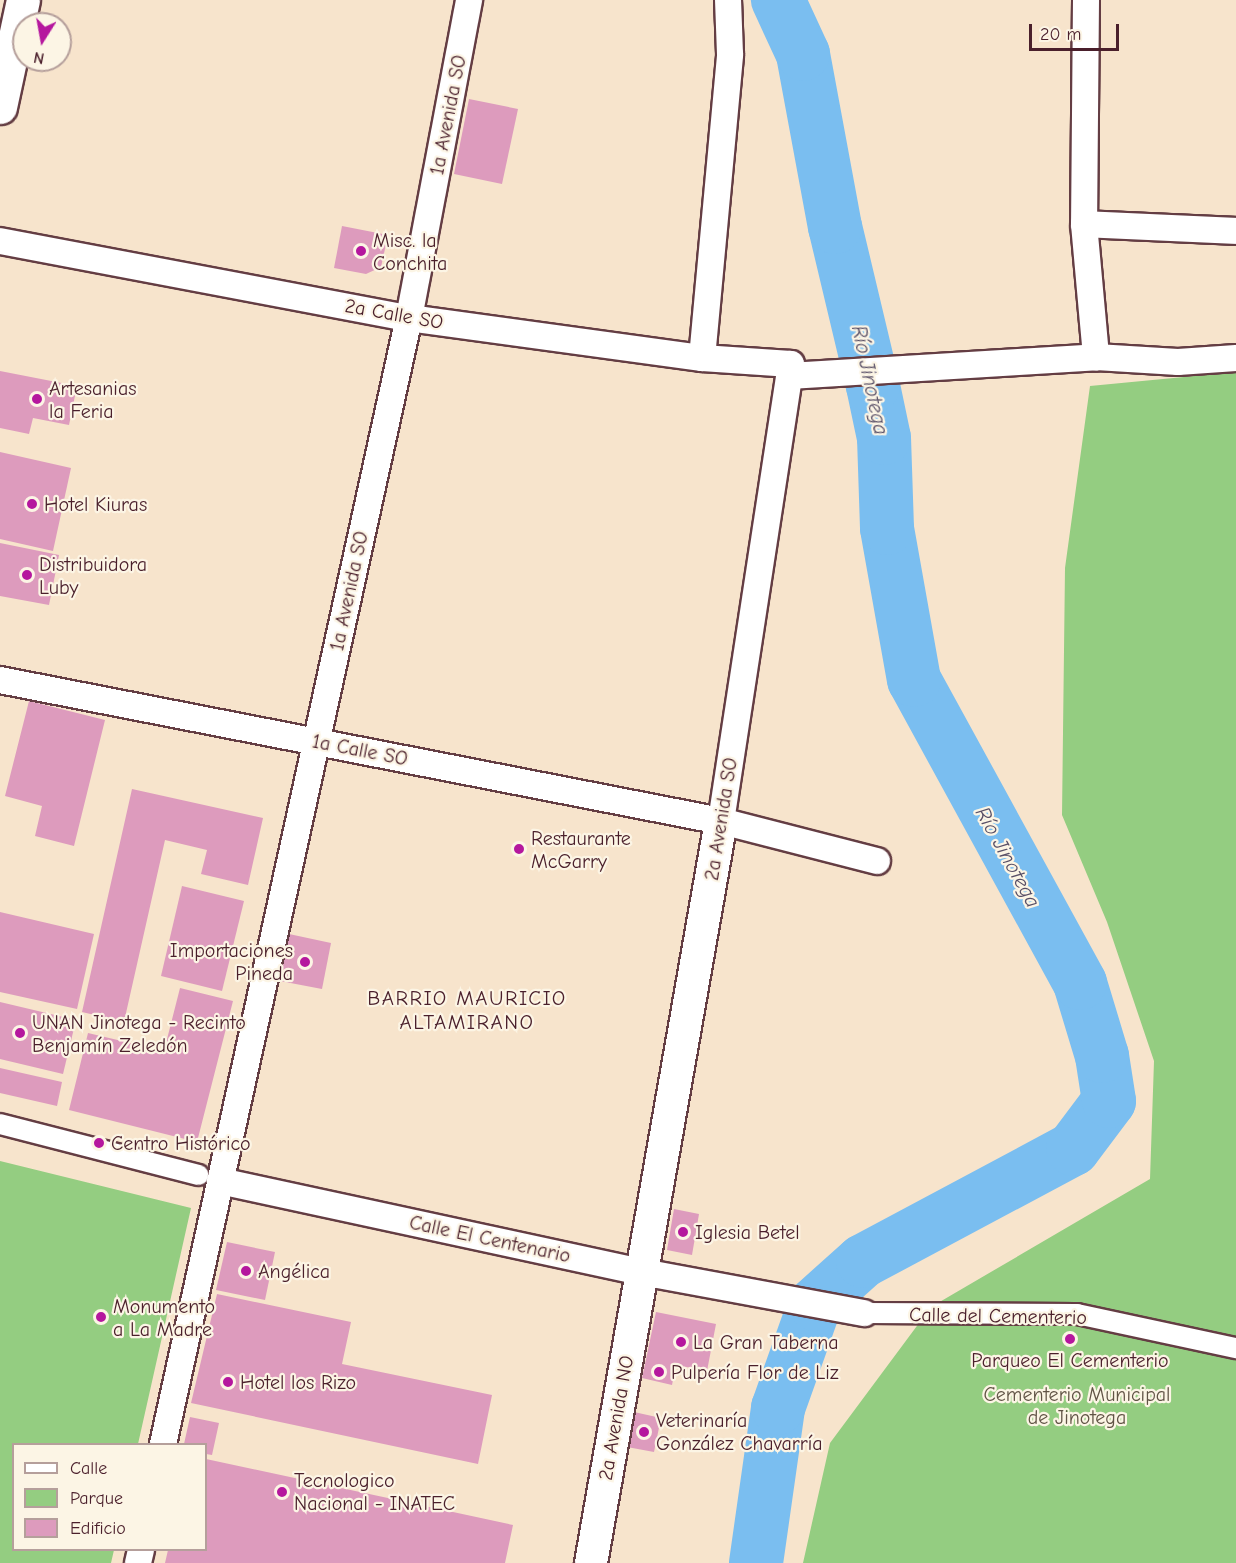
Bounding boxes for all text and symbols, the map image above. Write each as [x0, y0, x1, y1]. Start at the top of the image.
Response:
north arrow [12, 12, 72, 72]
scale bar [1032, 12, 1122, 50]
text: 20 m [1040, 24, 1081, 45]
text: N [32, 48, 46, 68]
street label: 1a Avenida SO [425, 53, 471, 177]
place label: Misc. la Conchita [373, 228, 447, 275]
marker: Misc. la Conchita [354, 244, 368, 258]
street label: 2a Calle SO [343, 294, 445, 334]
water label: Río Jinotega [846, 323, 894, 437]
place label: Artesanias la Feria [49, 376, 137, 423]
marker: Artesanias la Feria [30, 392, 44, 406]
place label: Hotel Kiuras [44, 492, 147, 516]
marker: Hotel Kiuras [25, 497, 39, 511]
street label: 1a Avenida SO [325, 529, 373, 653]
place label: Distribuidora Luby [39, 552, 147, 599]
marker: Distribuidora Luby [20, 568, 34, 582]
street label: 1a Calle SO [310, 729, 410, 771]
street label: 2a Avenida SO [699, 756, 743, 882]
water label: Río Jinotega [970, 802, 1046, 912]
place label: Restaurante McGarry [531, 826, 631, 873]
marker: Restaurante McGarry [512, 842, 526, 856]
place label: Importaciones Pineda [170, 939, 293, 986]
marker: Importaciones Pineda [298, 955, 312, 969]
district label: BARRIO MAURICIO ALTAMIRANO [367, 985, 567, 1035]
place label: UNAN Jinotega - Recinto Benjamín Zeledón [32, 1010, 246, 1057]
marker: UNAN Jinotega - Recinto Benjamín Zeledón [13, 1026, 27, 1040]
place label: Centro Histórico [111, 1131, 251, 1155]
marker: Centro Histórico [92, 1136, 106, 1150]
street label: Calle El Centenario [407, 1210, 573, 1268]
place label: Iglesia Betel [695, 1220, 800, 1244]
marker: Iglesia Betel [676, 1225, 690, 1239]
place label: Angélica [258, 1259, 330, 1283]
marker: Angélica [239, 1264, 253, 1278]
place label: Monumento a La Madre [113, 1294, 215, 1341]
street label: Calle del Cementerio [909, 1302, 1087, 1330]
marker: Monumento a La Madre [94, 1310, 108, 1324]
place label: La Gran Taberna [693, 1330, 839, 1354]
marker: Parqueo El Cementerio [1063, 1332, 1077, 1346]
marker: La Gran Taberna [674, 1335, 688, 1349]
place label: Parqueo El Cementerio [971, 1348, 1169, 1372]
street label: 2a Avenida NO [593, 1354, 639, 1482]
place label: Pulpería Flor de Liz [671, 1360, 839, 1384]
marker: Pulpería Flor de Liz [652, 1365, 666, 1379]
place label: Hotel los Rizo [240, 1370, 356, 1394]
marker: Hotel los Rizo [221, 1375, 235, 1389]
park label: Cementerio Municipal de Jinotega [984, 1382, 1170, 1429]
place label: Veterinaría González Chavarría [656, 1408, 823, 1455]
marker: Veterinaría González Chavarría [637, 1425, 651, 1439]
legend [12, 1443, 207, 1551]
text: Calle [70, 1458, 107, 1479]
place label: Tecnologico Nacional - INATEC [294, 1468, 455, 1515]
marker: Tecnologico Nacional - INATEC [275, 1485, 289, 1499]
text: Parque [70, 1488, 123, 1509]
text: Edificio [70, 1518, 126, 1539]

